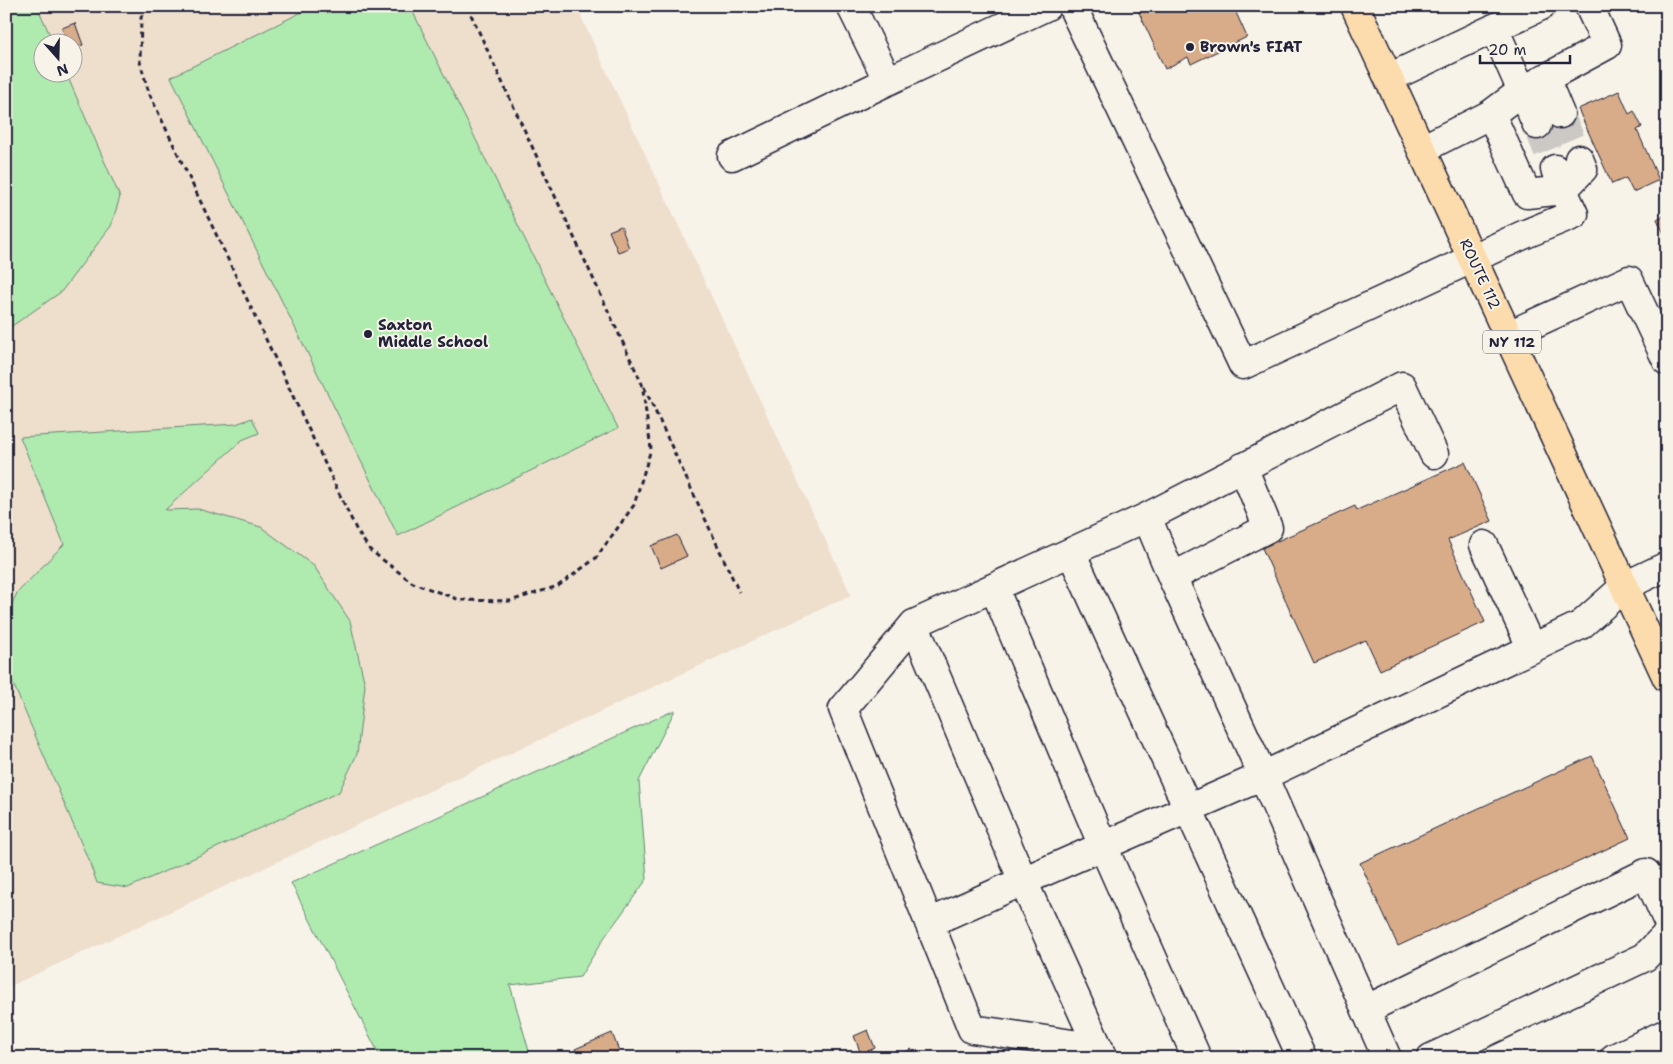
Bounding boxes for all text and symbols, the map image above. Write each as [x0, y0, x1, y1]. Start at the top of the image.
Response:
north arrow [32, 32, 82, 82]
scale bar [1480, 32, 1570, 64]
place label: Brown's FIAT [1200, 37, 1303, 57]
text: 20 m [1488, 40, 1527, 60]
marker: Brown's FIAT [1184, 41, 1196, 53]
text: N [54, 60, 71, 81]
street label: ROUTE 112 [1455, 235, 1505, 313]
place label: Saxton Middle School [378, 315, 488, 352]
marker: Saxton Middle School [362, 328, 374, 340]
road number: NY 112 [1483, 331, 1541, 354]

